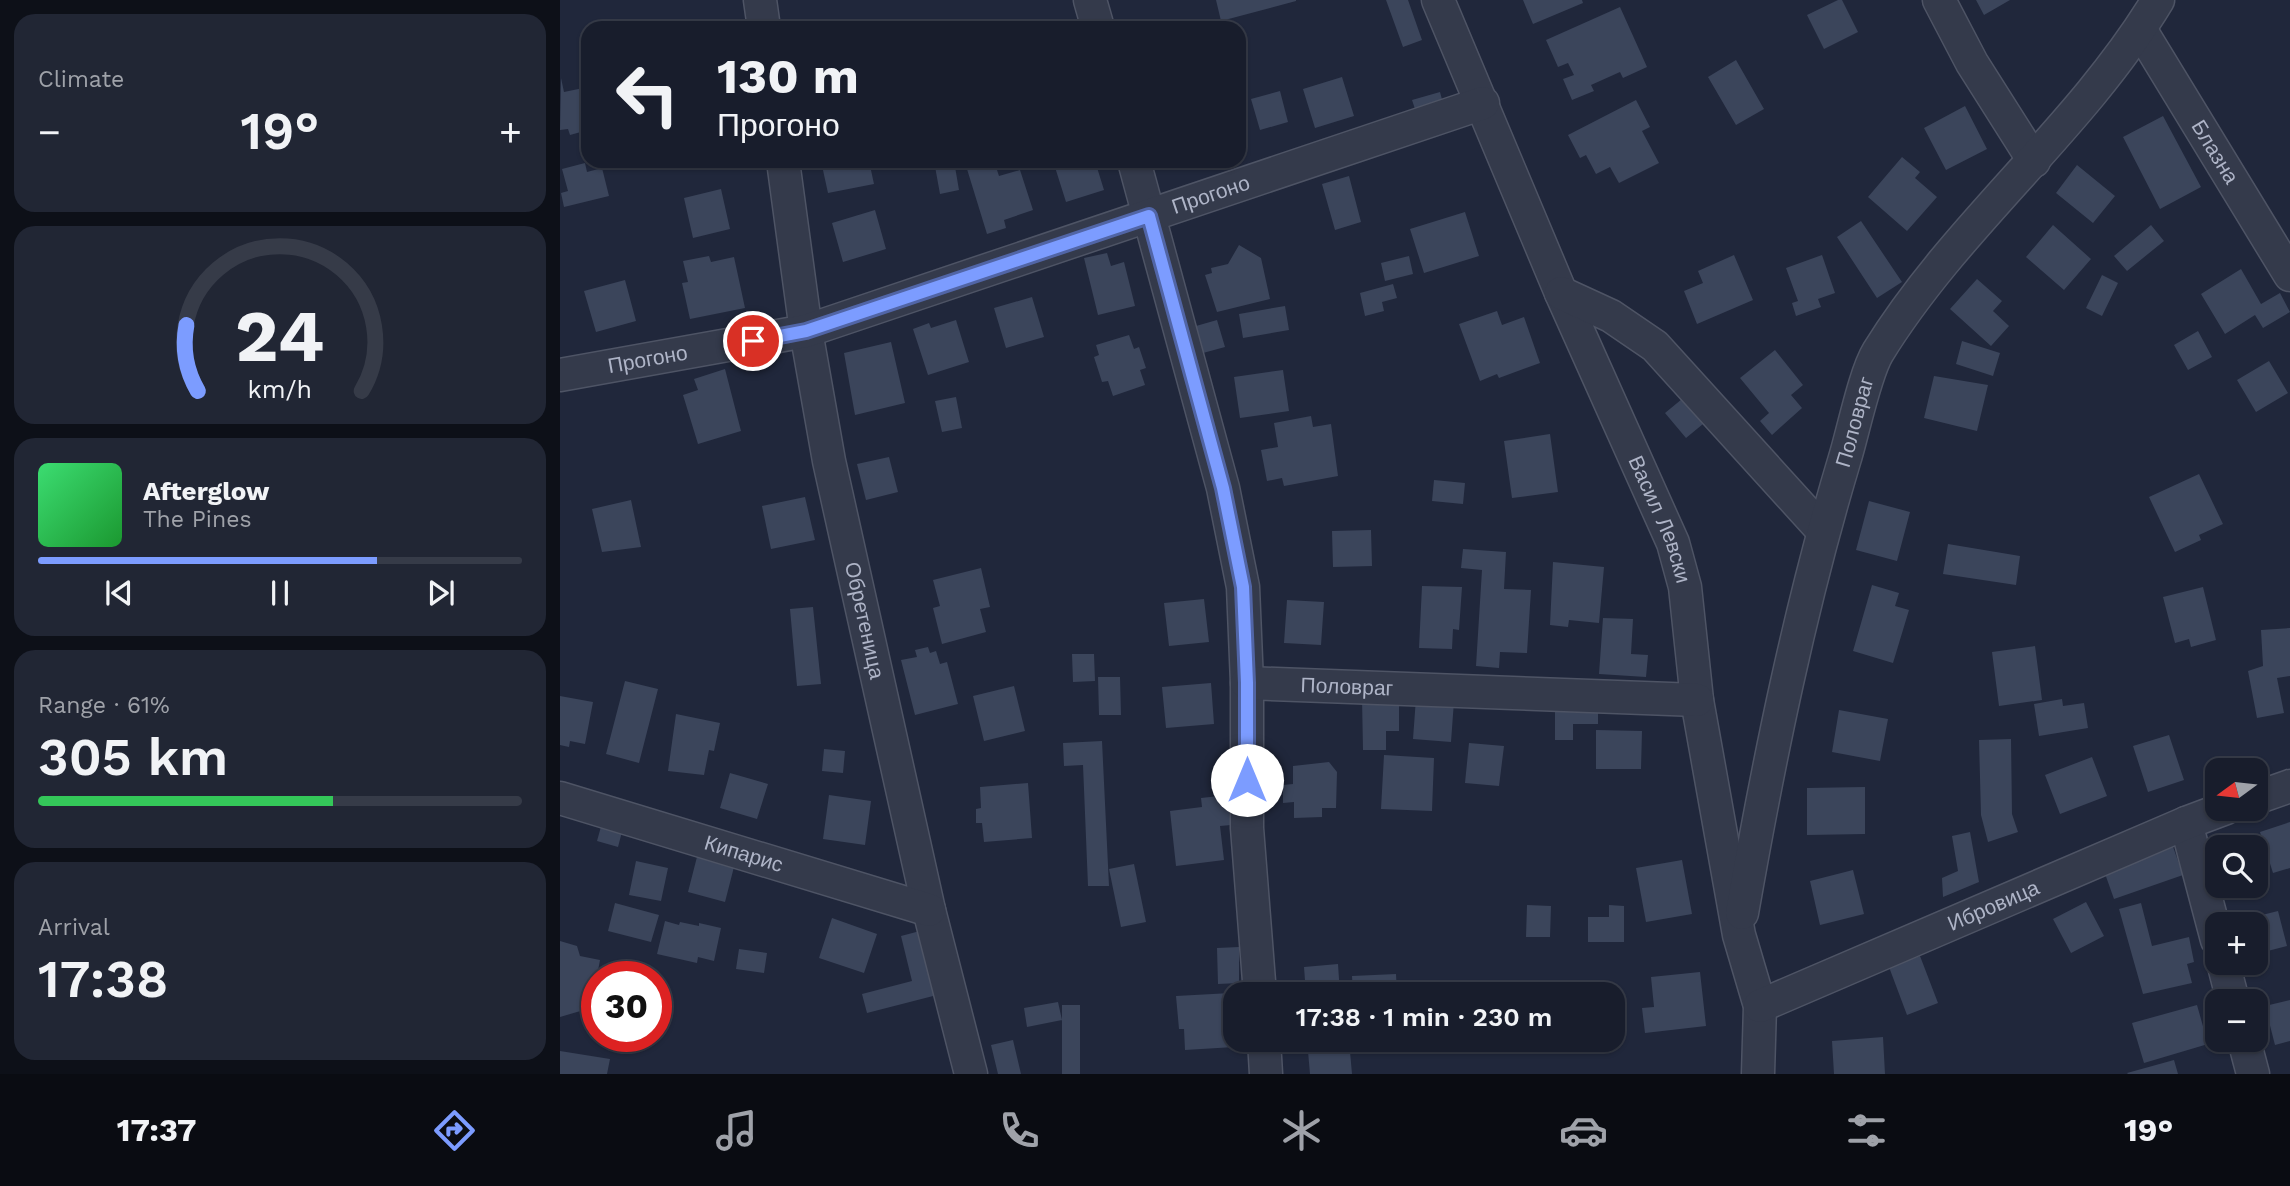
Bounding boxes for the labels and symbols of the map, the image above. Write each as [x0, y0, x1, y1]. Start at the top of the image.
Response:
street label: Блазна [2186, 115, 2245, 188]
street label: Прогоно [1168, 169, 1253, 219]
pin [723, 311, 783, 371]
street label: Прогоно [606, 339, 689, 378]
street label: Половраг [1830, 373, 1879, 470]
street label: Васил Левски [1623, 452, 1696, 586]
street label: Обретеница [840, 560, 890, 682]
street label: Половраг [1300, 672, 1394, 701]
position arrow [1210, 743, 1284, 817]
north arrow [2205, 758, 2268, 821]
street label: Кипарис [702, 830, 786, 877]
street label: Ибровица [1944, 875, 2043, 936]
speed limit sign: 30 [581, 961, 672, 1052]

